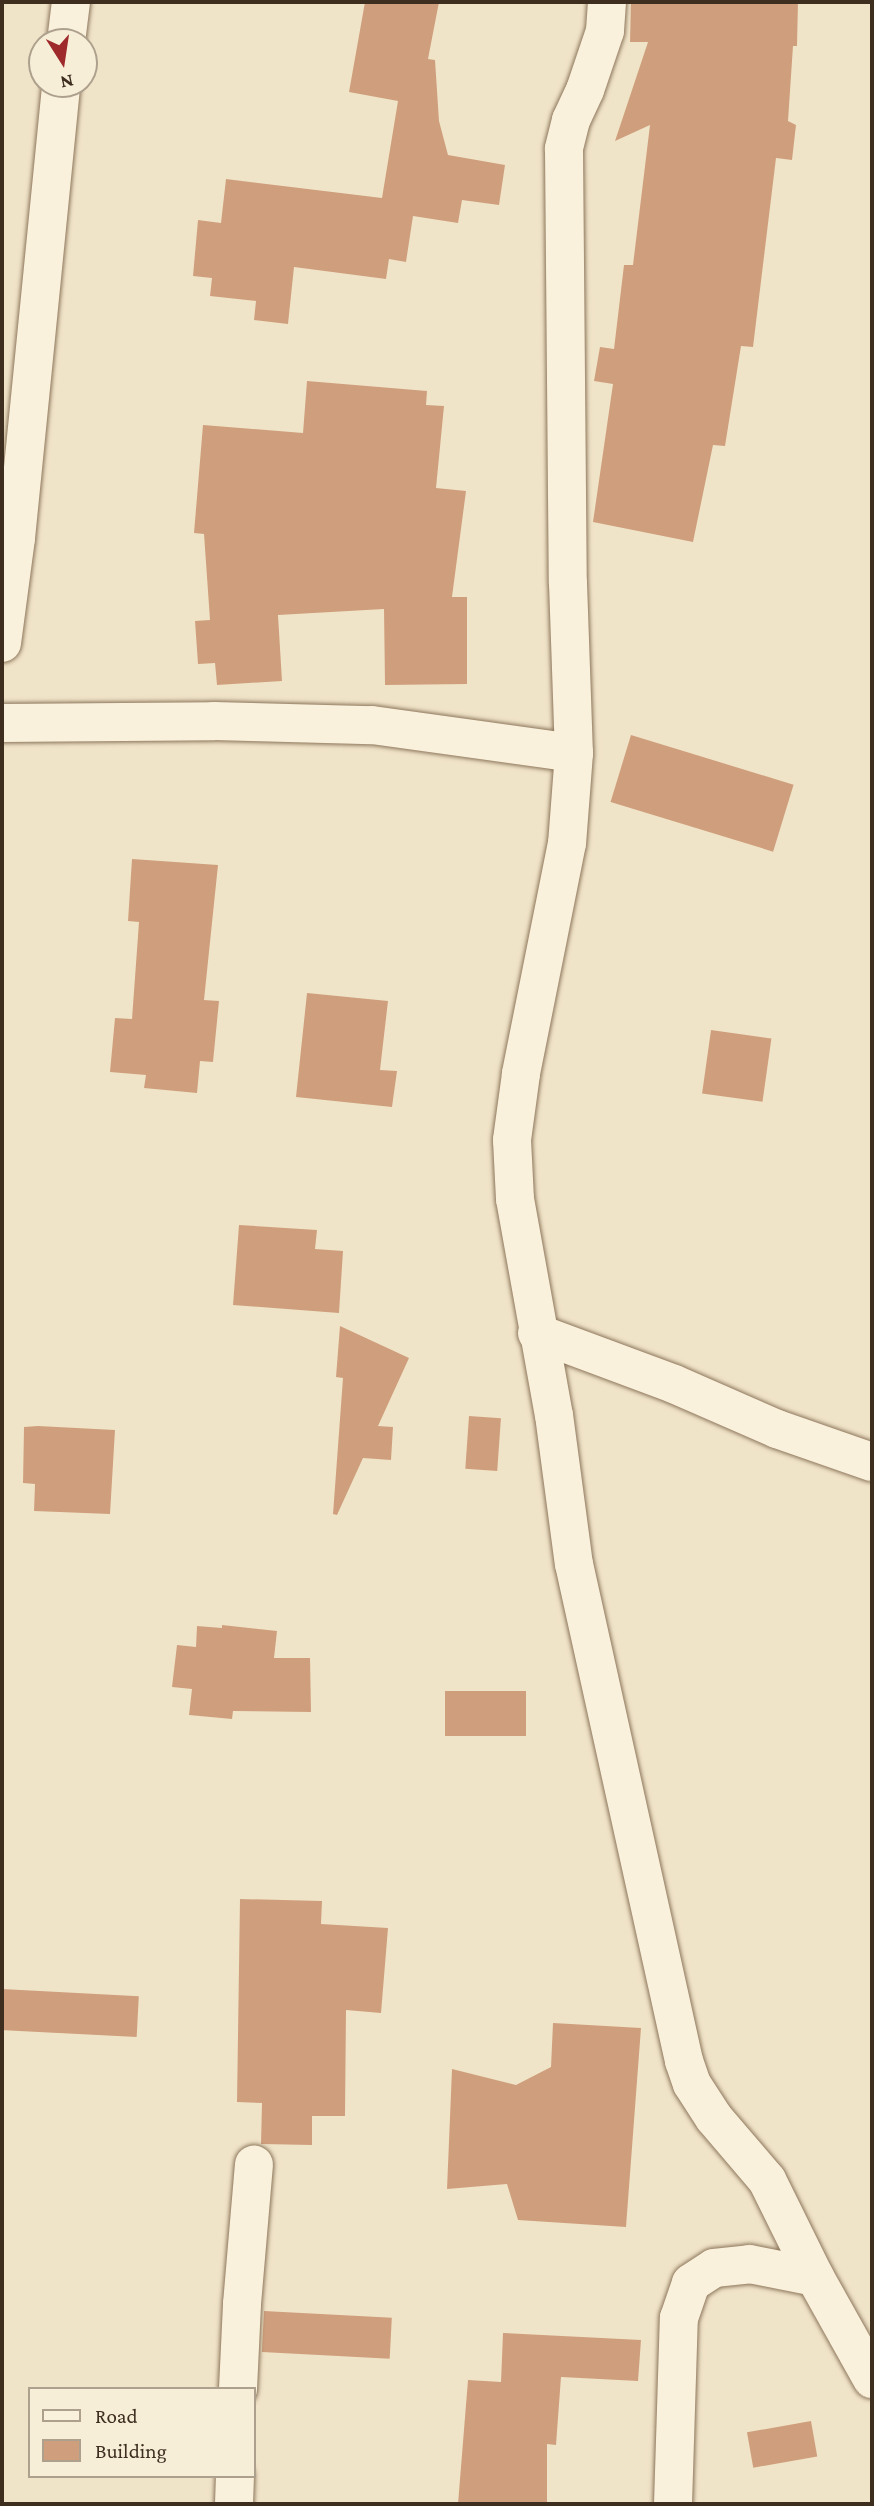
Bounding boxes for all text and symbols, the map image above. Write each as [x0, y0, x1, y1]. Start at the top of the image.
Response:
north arrow [28, 28, 98, 98]
text: N [59, 70, 76, 94]
legend [28, 2387, 256, 2478]
text: Road [95, 2404, 138, 2428]
text: Building [95, 2439, 167, 2463]

